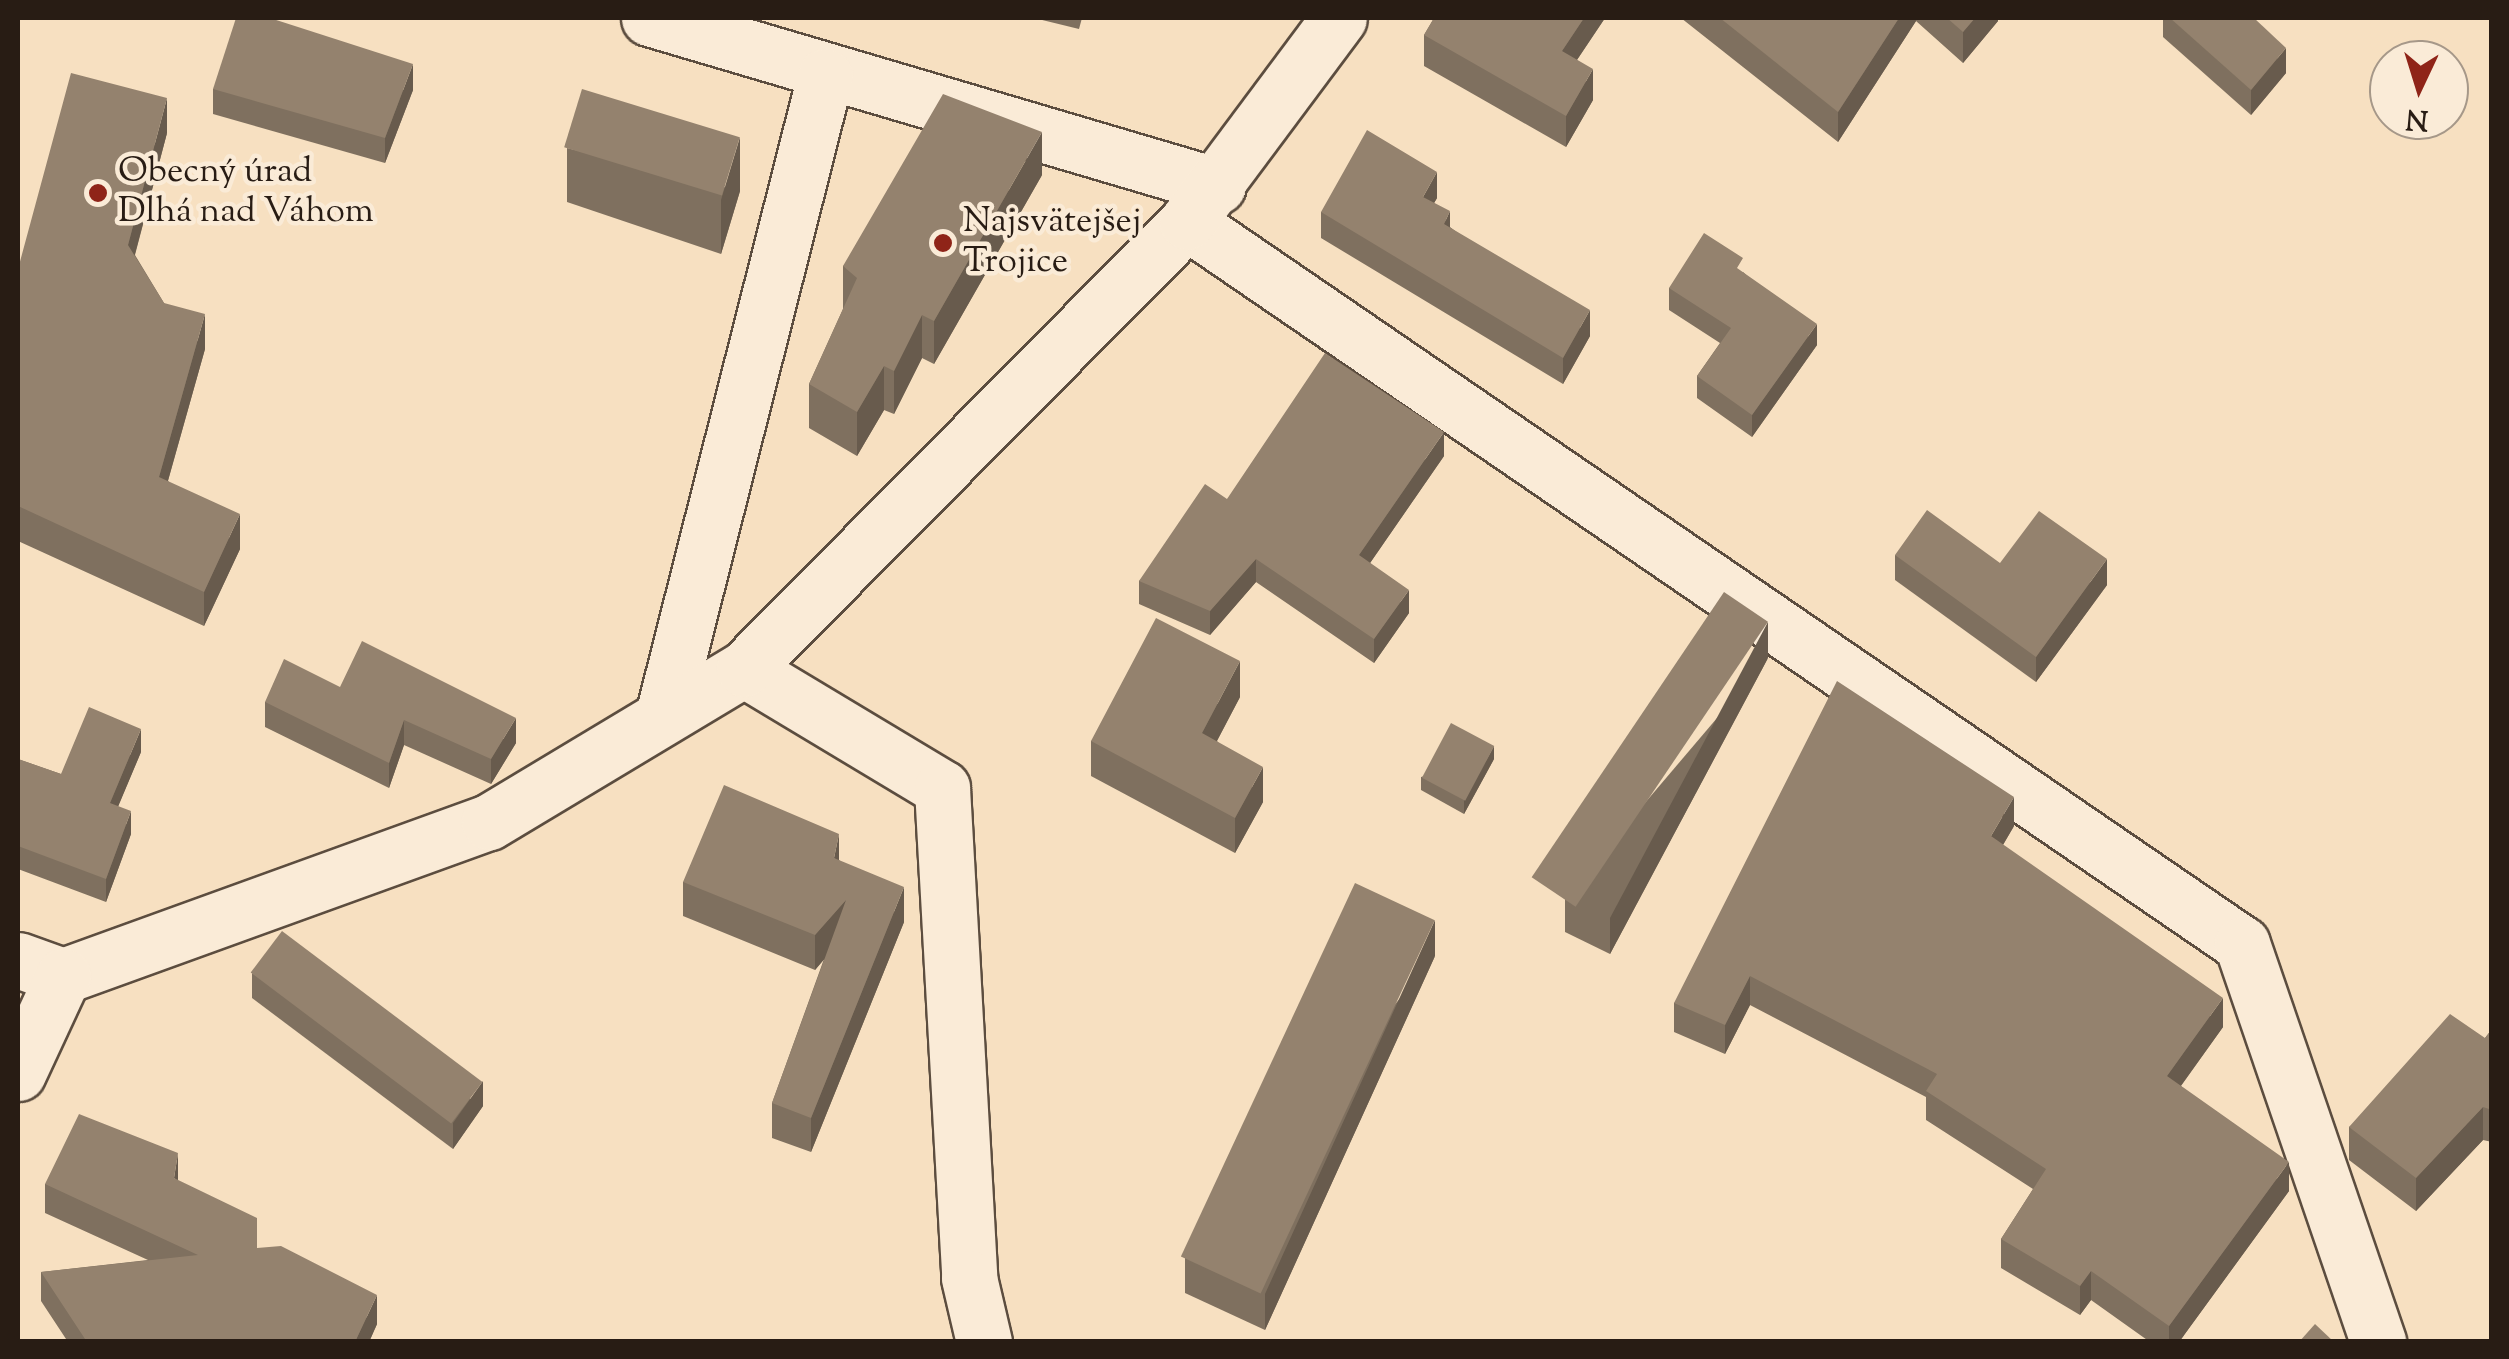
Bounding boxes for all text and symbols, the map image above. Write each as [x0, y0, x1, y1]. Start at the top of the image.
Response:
north arrow [2369, 40, 2469, 140]
text: N [2405, 97, 2430, 139]
place label: Obecný úrad Dlhá nad Váhom [118, 152, 374, 234]
marker: Obecný úrad Dlhá nad Váhom [87, 182, 109, 204]
place label: Najsvätejšej Trojice [963, 202, 1141, 284]
marker: Najsvätejšej Trojice [932, 232, 954, 254]

